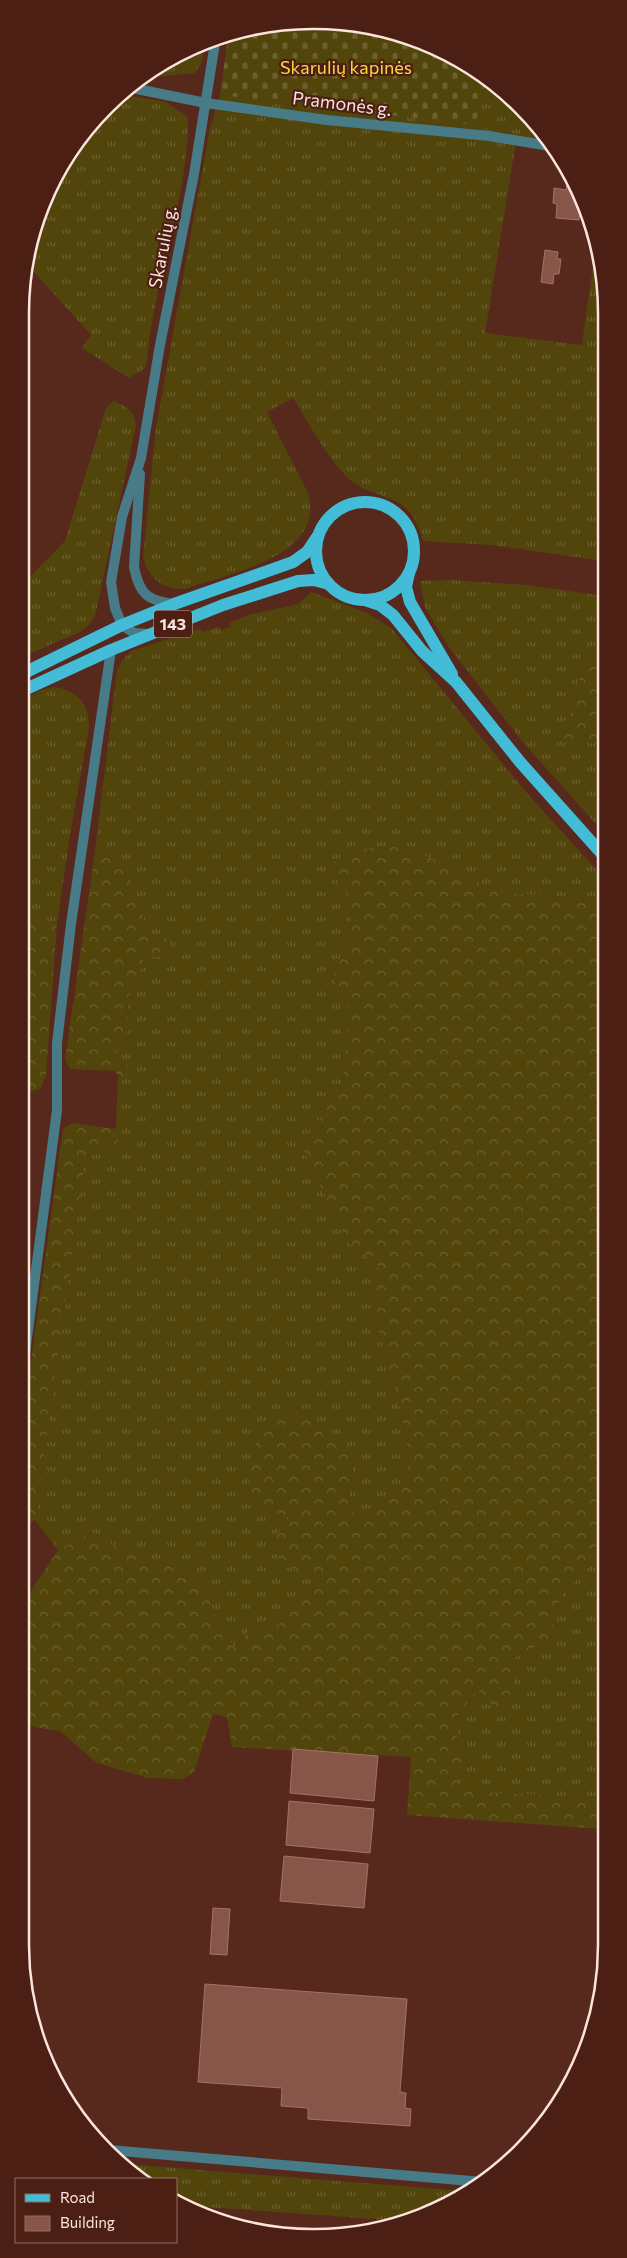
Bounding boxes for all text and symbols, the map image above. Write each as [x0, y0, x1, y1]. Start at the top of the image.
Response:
park label: Skarulių kapinės [280, 56, 412, 78]
street label: Pramonės g. [291, 86, 393, 120]
street label: Skarulių g. [143, 204, 181, 290]
road number: 143 [154, 610, 192, 638]
legend [15, 2178, 178, 2243]
text: Road [60, 2188, 95, 2206]
text: Building [60, 2213, 115, 2231]

